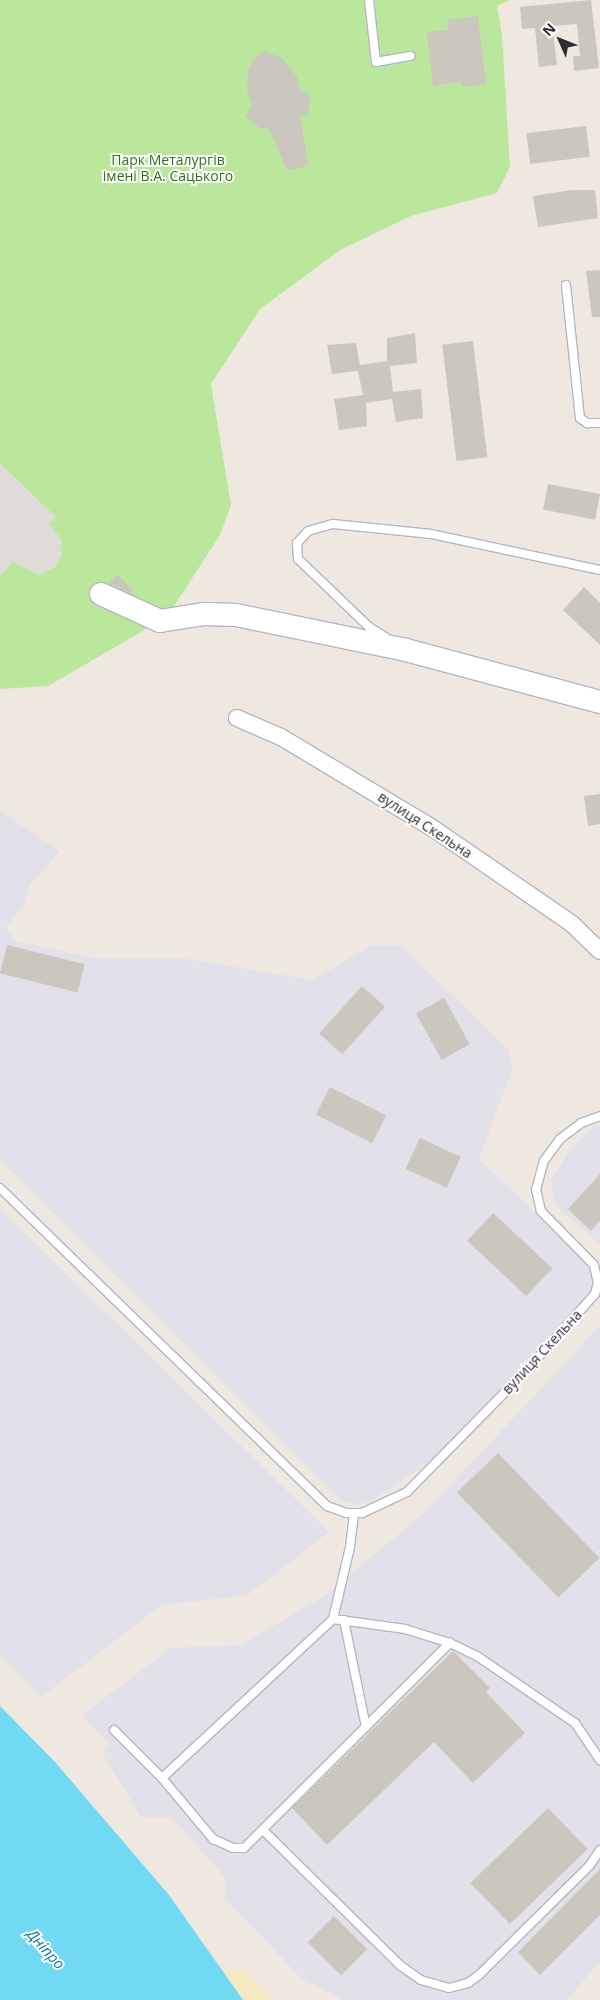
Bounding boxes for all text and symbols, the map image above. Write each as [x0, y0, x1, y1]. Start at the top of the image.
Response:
north arrow [535, 15, 585, 65]
text: N [538, 19, 560, 40]
park label: Парк Металургів імені В.А. Сацького [103, 152, 233, 184]
street label: вулиця Скельна [375, 788, 475, 862]
street label: вулиця Скельна [499, 1306, 585, 1398]
water label: Дніпро [23, 1925, 69, 1973]

